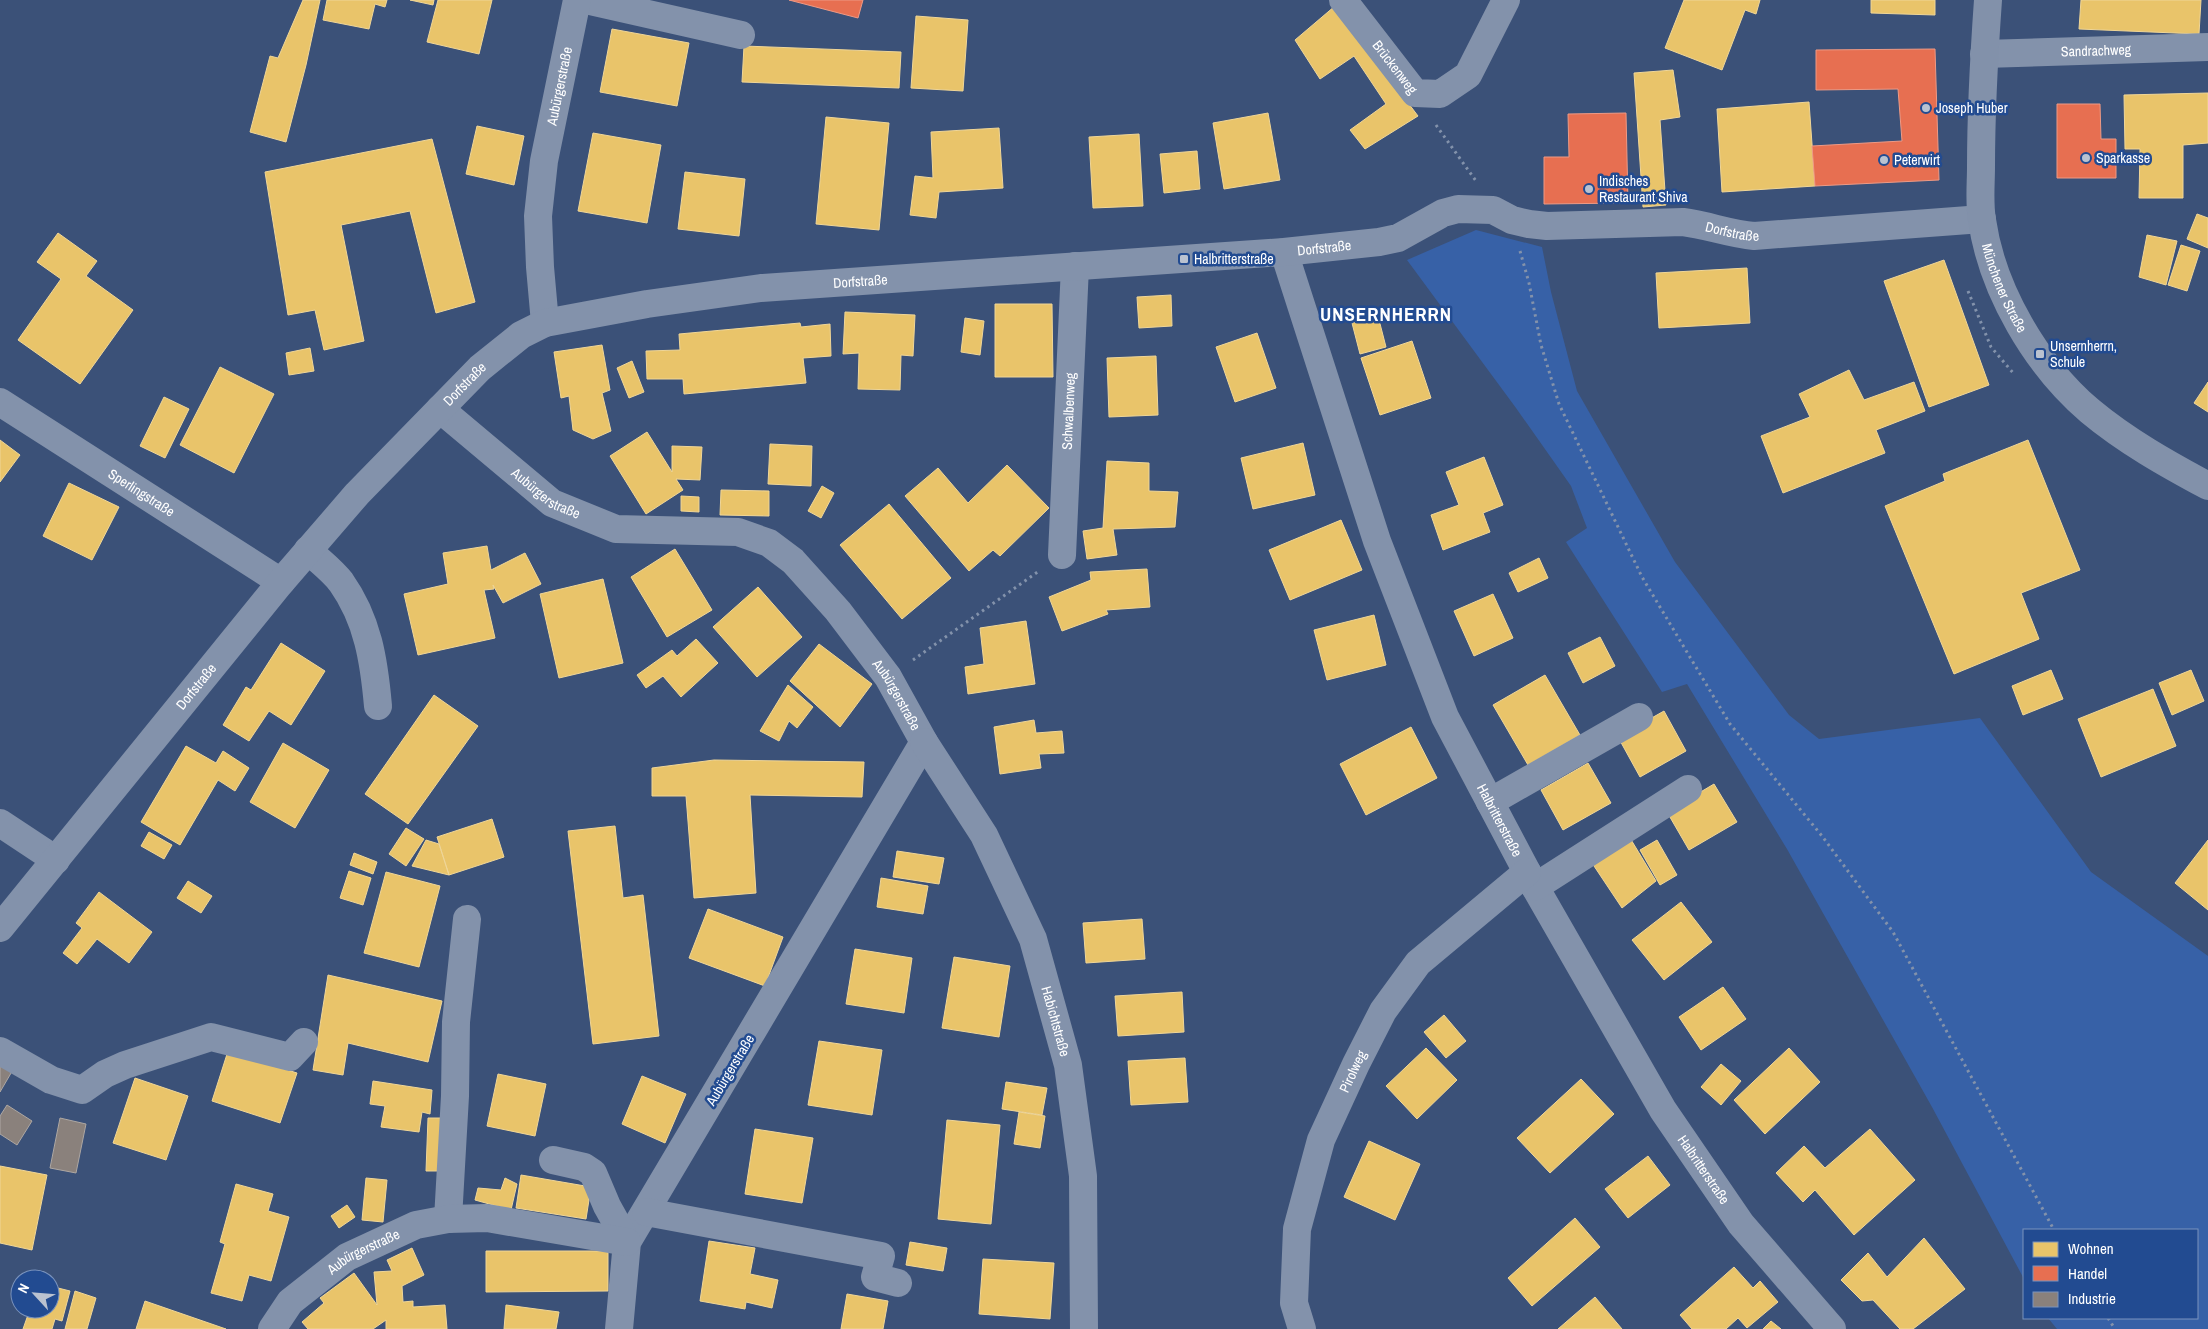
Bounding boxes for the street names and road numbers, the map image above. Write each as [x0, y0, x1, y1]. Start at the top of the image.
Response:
street label: Brückenweg [1369, 37, 1422, 98]
street label: Sandrachweg [2061, 40, 2132, 61]
street label: Aubürgerstraße [542, 45, 576, 128]
street label: Dorfstraße [1704, 218, 1760, 245]
street label: Dorfstraße [1296, 236, 1352, 260]
street label: Münchener Straße [1978, 241, 2031, 336]
street label: Dorfstraße [833, 270, 888, 292]
street label: Dorfstraße [439, 358, 490, 410]
street label: Schwalbenweg [1058, 372, 1079, 450]
street label: Aubürgerstraße [507, 463, 583, 523]
street label: Sperlingstraße [105, 465, 178, 521]
street label: Aubürgerstraße [868, 655, 925, 734]
street label: Dorfstraße [172, 660, 220, 713]
street label: Halbritterstraße [1473, 781, 1526, 860]
street label: Habichtstraße [1038, 984, 1074, 1058]
street label: Aubürgerstraße [701, 1031, 758, 1110]
street label: Pirolweg [1335, 1047, 1371, 1095]
street label: Halbritterstraße [1674, 1132, 1734, 1208]
street label: Aubürgerstraße [323, 1225, 402, 1279]

